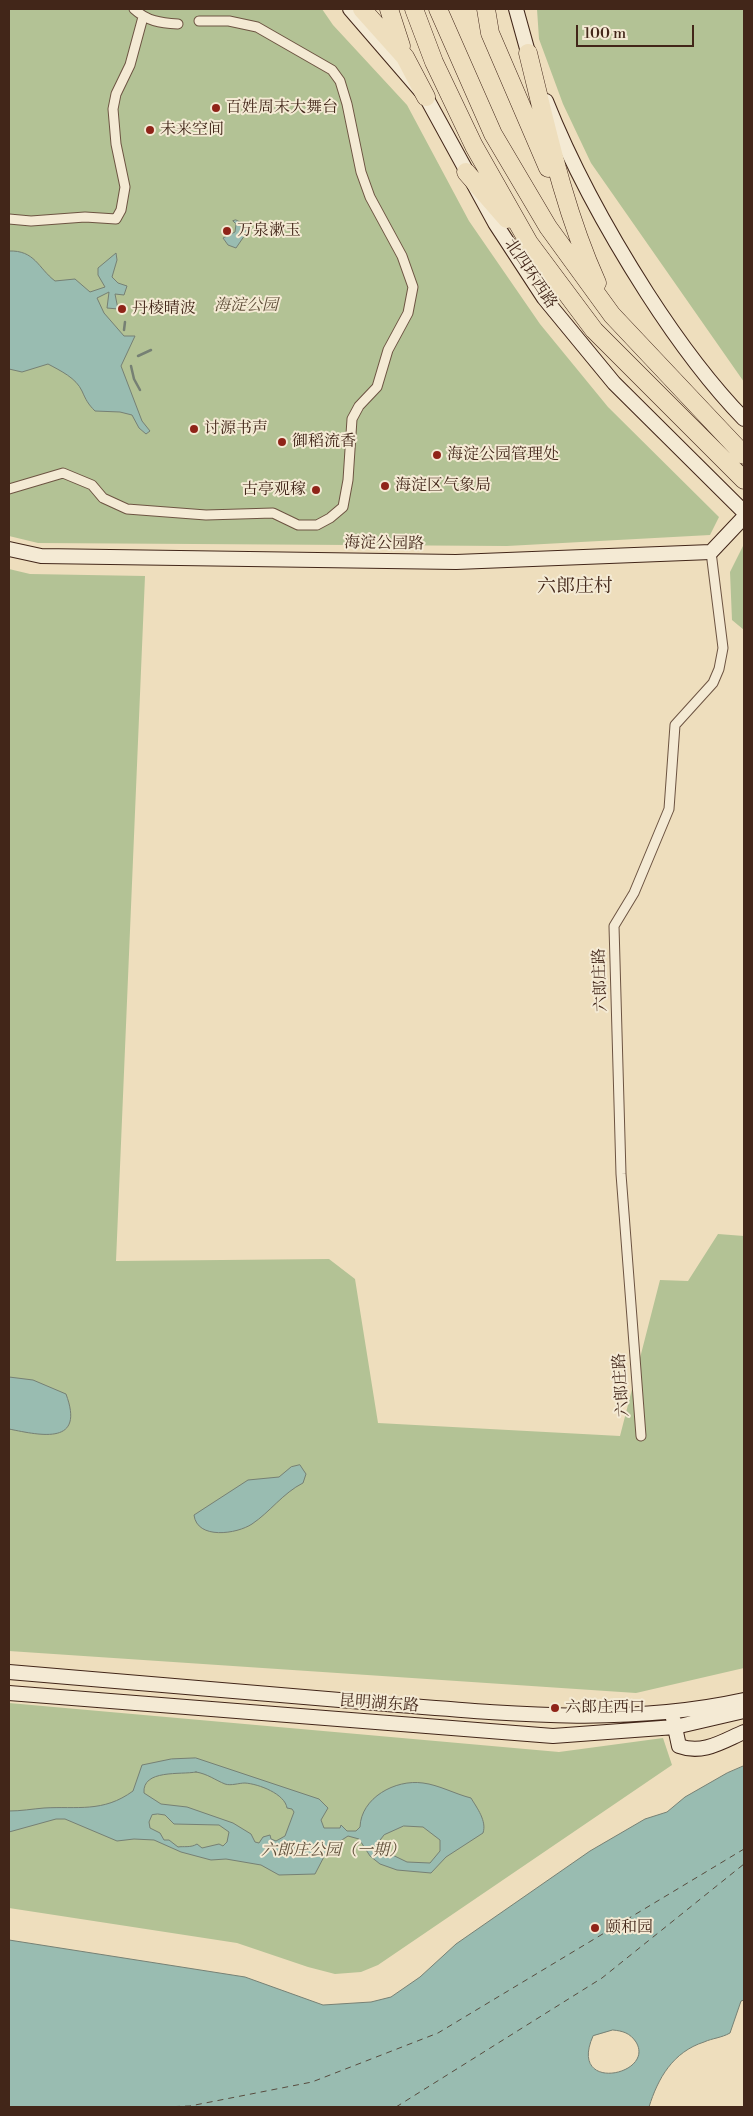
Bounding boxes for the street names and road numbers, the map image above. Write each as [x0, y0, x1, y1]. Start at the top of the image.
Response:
street label: 北四环西路 [500, 235, 560, 313]
street label: 海淀公园路 [344, 534, 424, 554]
street label: 六郎庄路 [590, 948, 612, 1012]
street label: 六郎庄路 [610, 1352, 634, 1418]
street label: 昆明湖东路 [338, 1692, 420, 1716]

